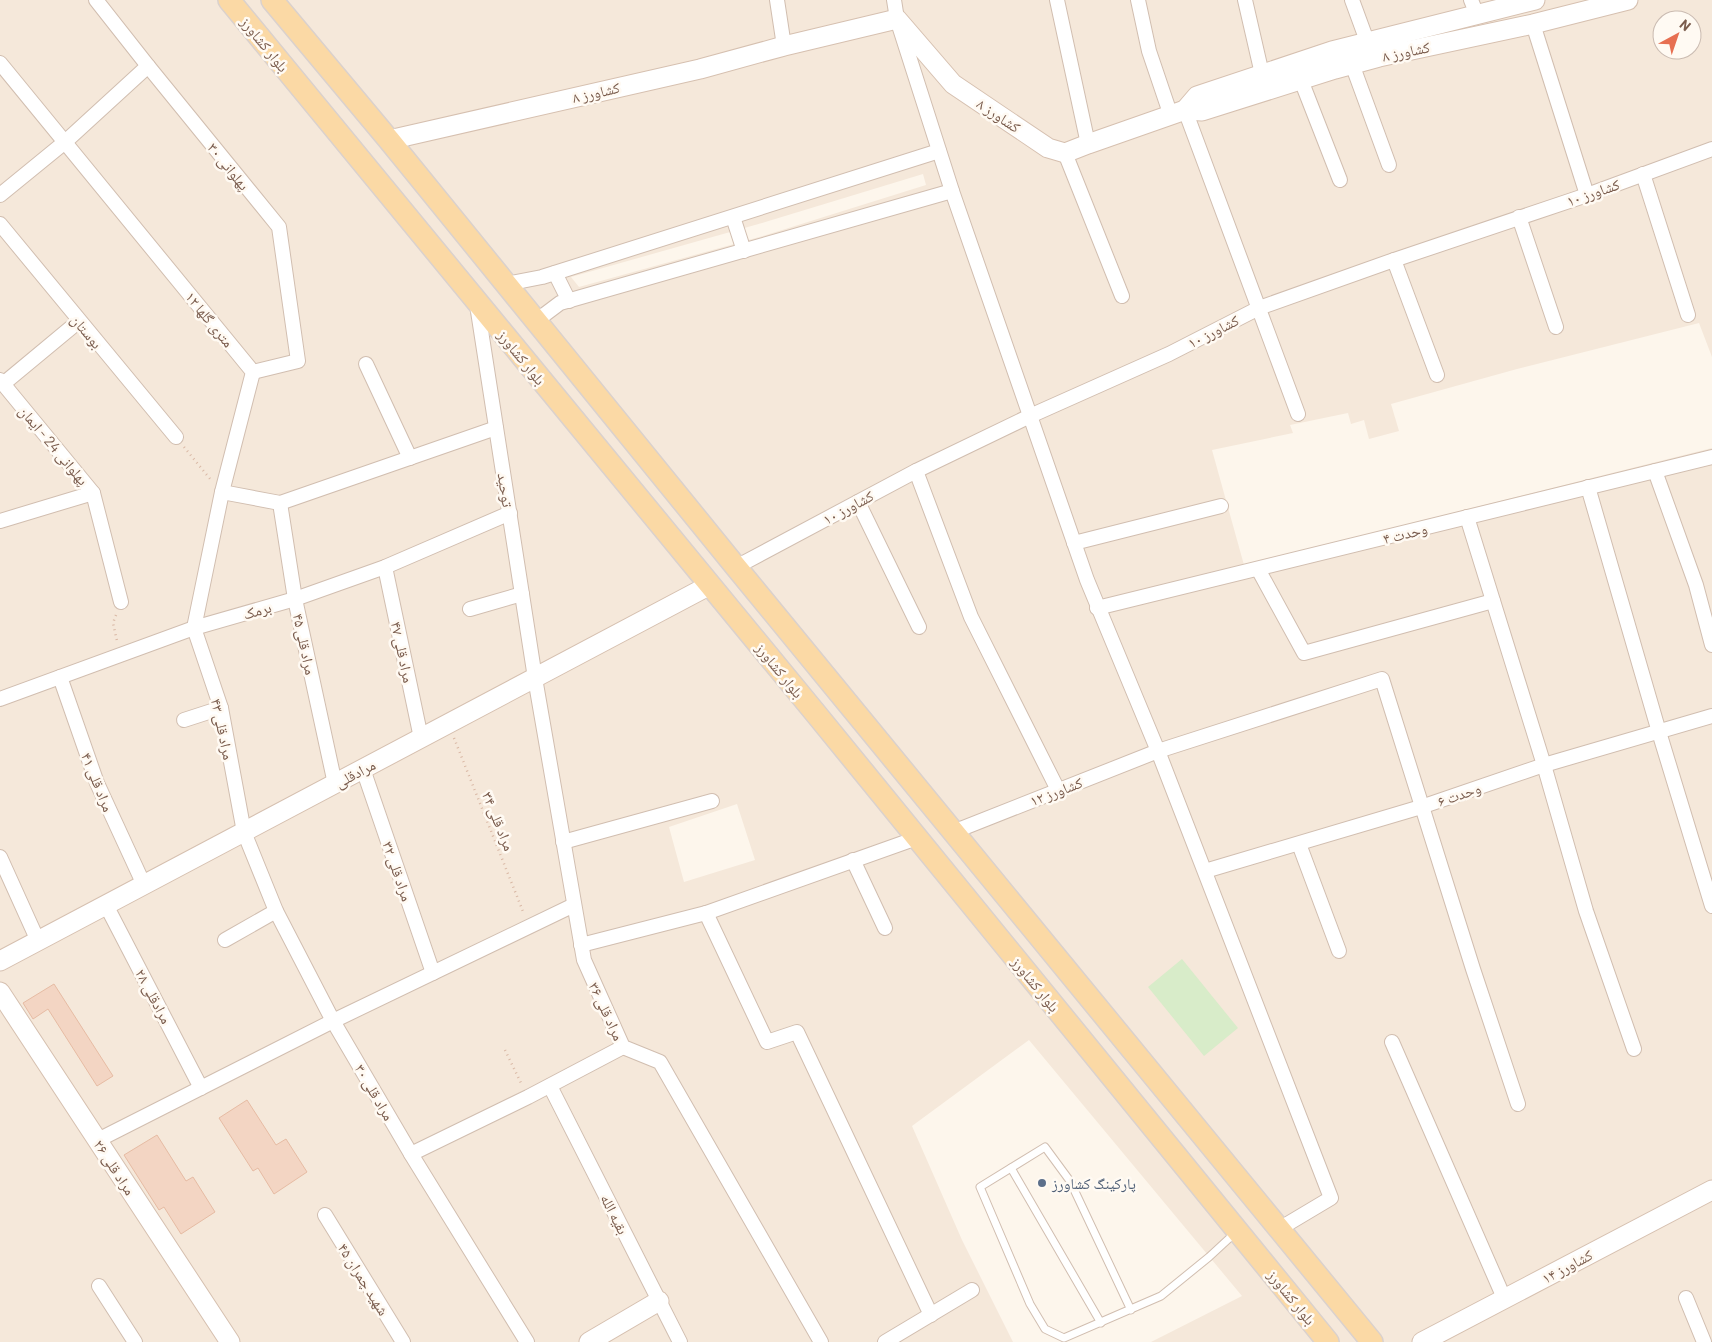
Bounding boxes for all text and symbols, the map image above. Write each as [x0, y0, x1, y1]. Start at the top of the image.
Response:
north arrow [1652, 10, 1702, 60]
street label: بلوار کشاورز [236, 12, 293, 76]
text: N [1677, 15, 1695, 34]
street label: کشاورز ۸ [1380, 37, 1432, 66]
street label: کشاورز ۸ [570, 78, 622, 107]
street label: کشاورز ۸ [973, 94, 1024, 137]
street label: پهلوانی ۳۰ [203, 139, 254, 195]
street label: کشاورز ۱۰ [1564, 175, 1622, 210]
street label: ۱۲ متری گلها [181, 288, 238, 352]
street label: بوستان [66, 310, 106, 353]
street label: کشاورز ۱۰ [1184, 310, 1242, 352]
street label: بلوار کشاورز [493, 325, 550, 389]
street label: پهلوانی 24 - ایمان [14, 402, 92, 490]
street label: توحید [493, 472, 518, 509]
street label: کشاورز ۱۰ [819, 486, 877, 529]
street label: وحدت ۴ [1381, 519, 1429, 548]
street label: برمک [241, 597, 274, 624]
street label: مراد قلی ۴۵ [288, 612, 320, 677]
street label: مراد قلی ۴۷ [386, 620, 418, 685]
street label: بلوار کشاورز [751, 638, 808, 702]
street label: مراد قلی ۴۳ [206, 697, 238, 762]
street label: مراد قلی ۴۱ [76, 750, 118, 815]
street label: مرادقلی [332, 755, 379, 793]
street label: کشاورز ۱۲ [1027, 773, 1085, 810]
street label: وحدت ۶ [1435, 778, 1484, 811]
street label: مراد قلی ۳۴ [477, 789, 519, 854]
street label: مراد قلی ۳۲ [377, 839, 417, 904]
street label: بلوار کشاورز [1007, 952, 1064, 1016]
street label: مرادقلی ۲۸ [130, 966, 176, 1028]
street label: مراد قلی ۳۶ [584, 979, 628, 1044]
street label: مراد قلی ۳۰ [350, 1060, 398, 1125]
street label: مراد قلی ۲۶ [89, 1136, 140, 1199]
place label: پارکینگ کشاورز [1051, 1174, 1136, 1193]
marker: پارکینگ کشاورز [1036, 1177, 1048, 1189]
street label: بقیه الله [597, 1191, 633, 1237]
street label: شهید چمران ۴۵ [333, 1240, 393, 1320]
street label: کشاورز ۱۴ [1538, 1245, 1596, 1288]
street label: بلوار کشاورز [1263, 1265, 1320, 1329]

